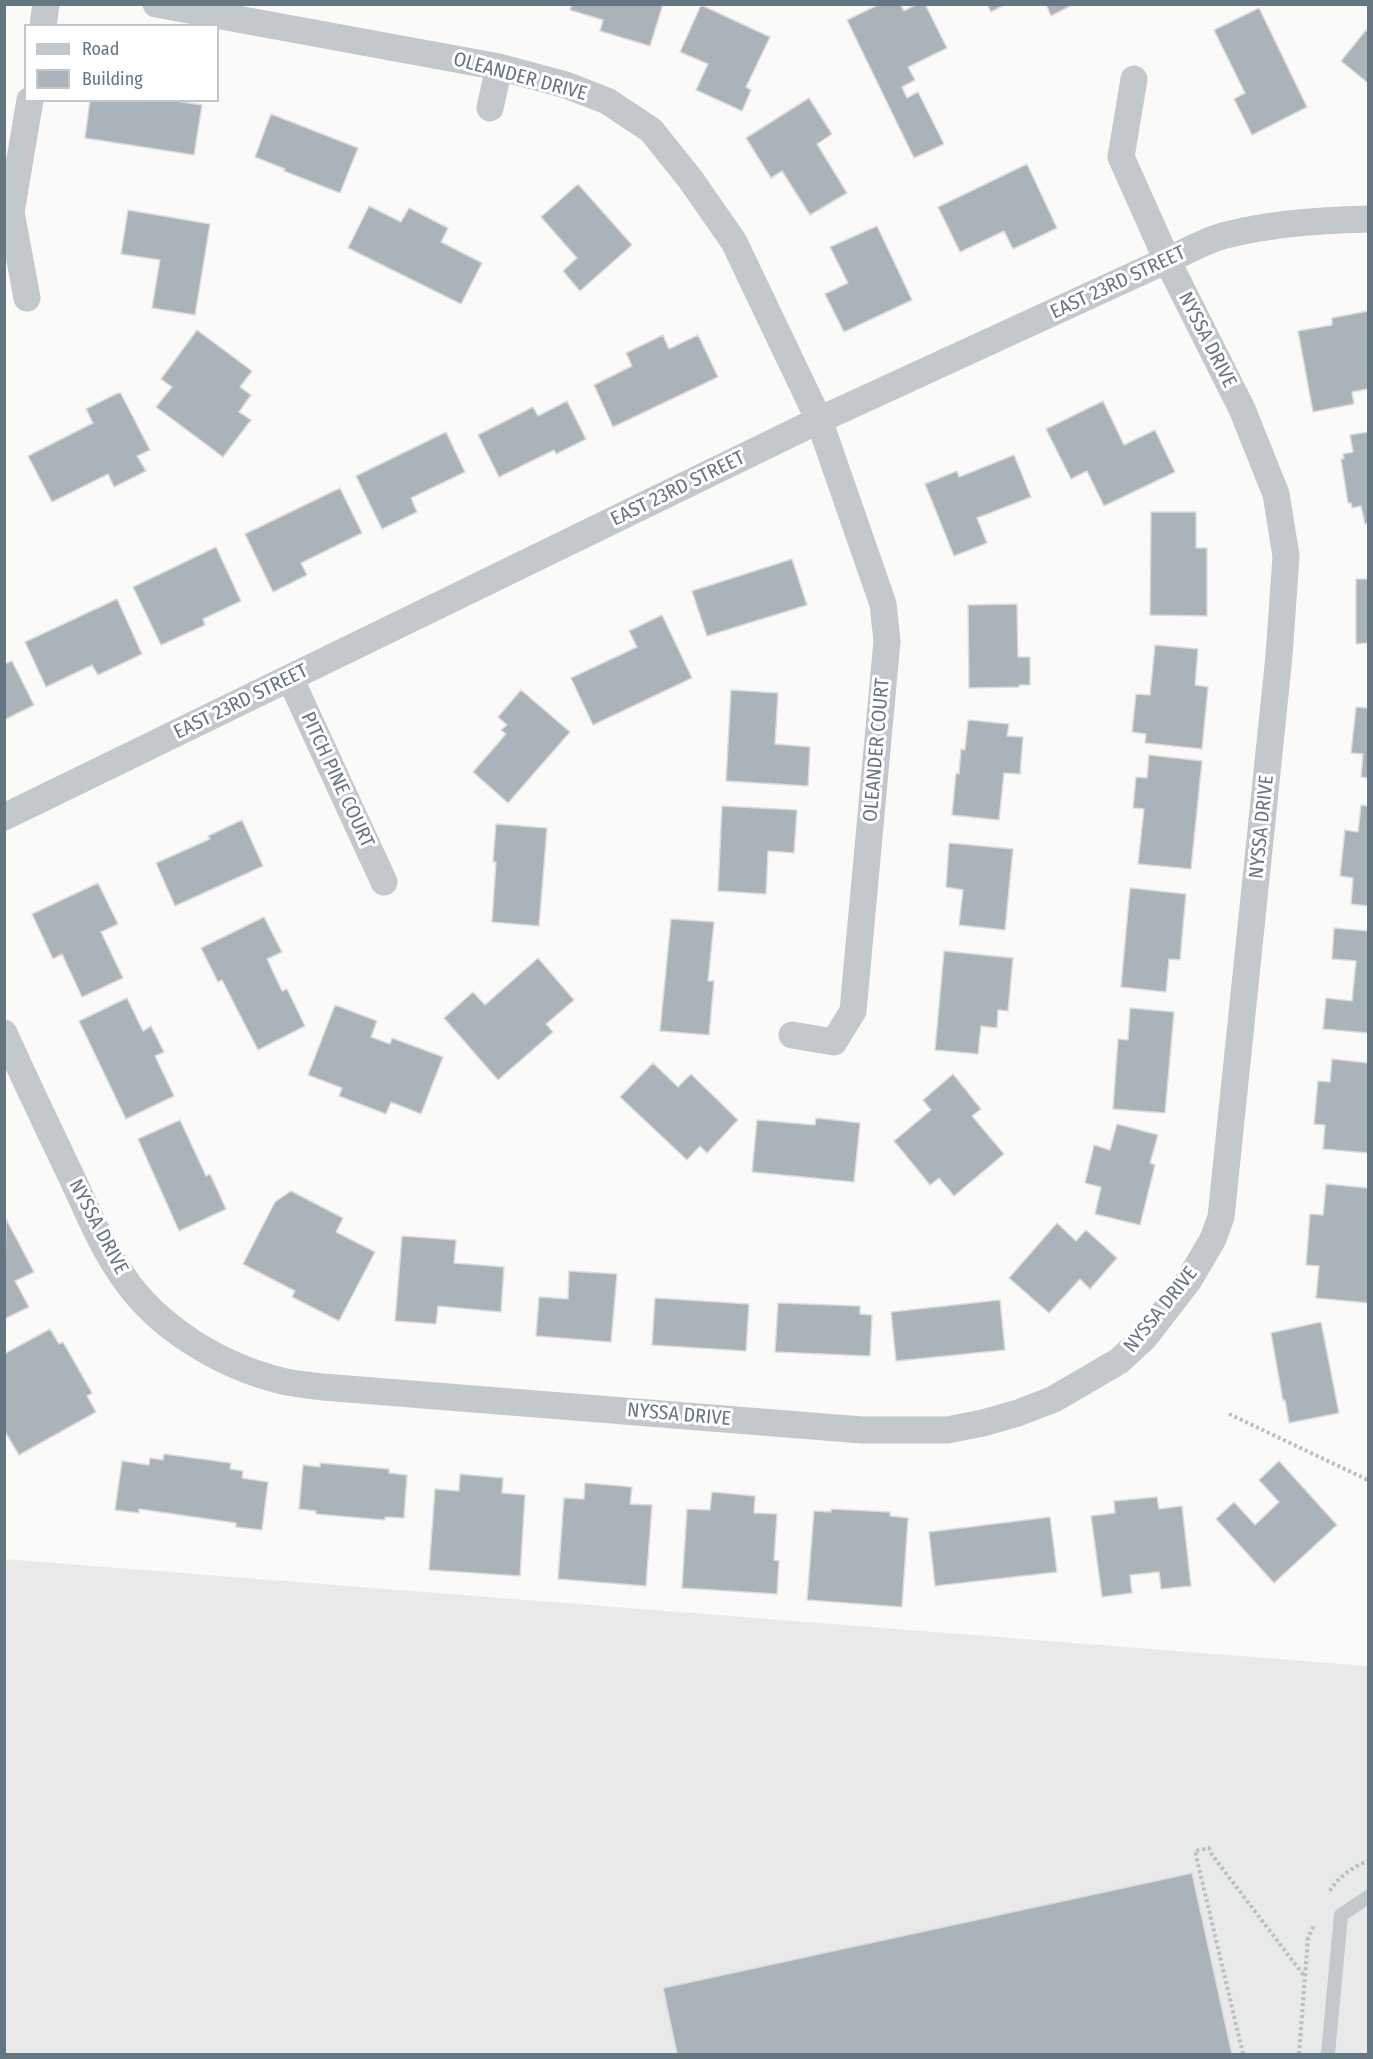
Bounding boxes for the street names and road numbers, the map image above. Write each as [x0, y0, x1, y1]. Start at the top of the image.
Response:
street label: OLEANDER DRIVE [451, 48, 589, 106]
street label: EAST 23RD STREET [1047, 241, 1189, 325]
street label: NYSSA DRIVE [1173, 288, 1241, 392]
street label: EAST 23RD STREET [607, 446, 749, 532]
street label: EAST 23RD STREET [170, 659, 312, 745]
street label: OLEANDER COURT [859, 677, 895, 823]
street label: PITCH PINE COURT [295, 708, 379, 852]
street label: NYSSA DRIVE [1245, 774, 1279, 880]
street label: NYSSA DRIVE [63, 1176, 133, 1278]
street label: NYSSA DRIVE [1119, 1262, 1203, 1358]
street label: NYSSA DRIVE [626, 1399, 732, 1431]

